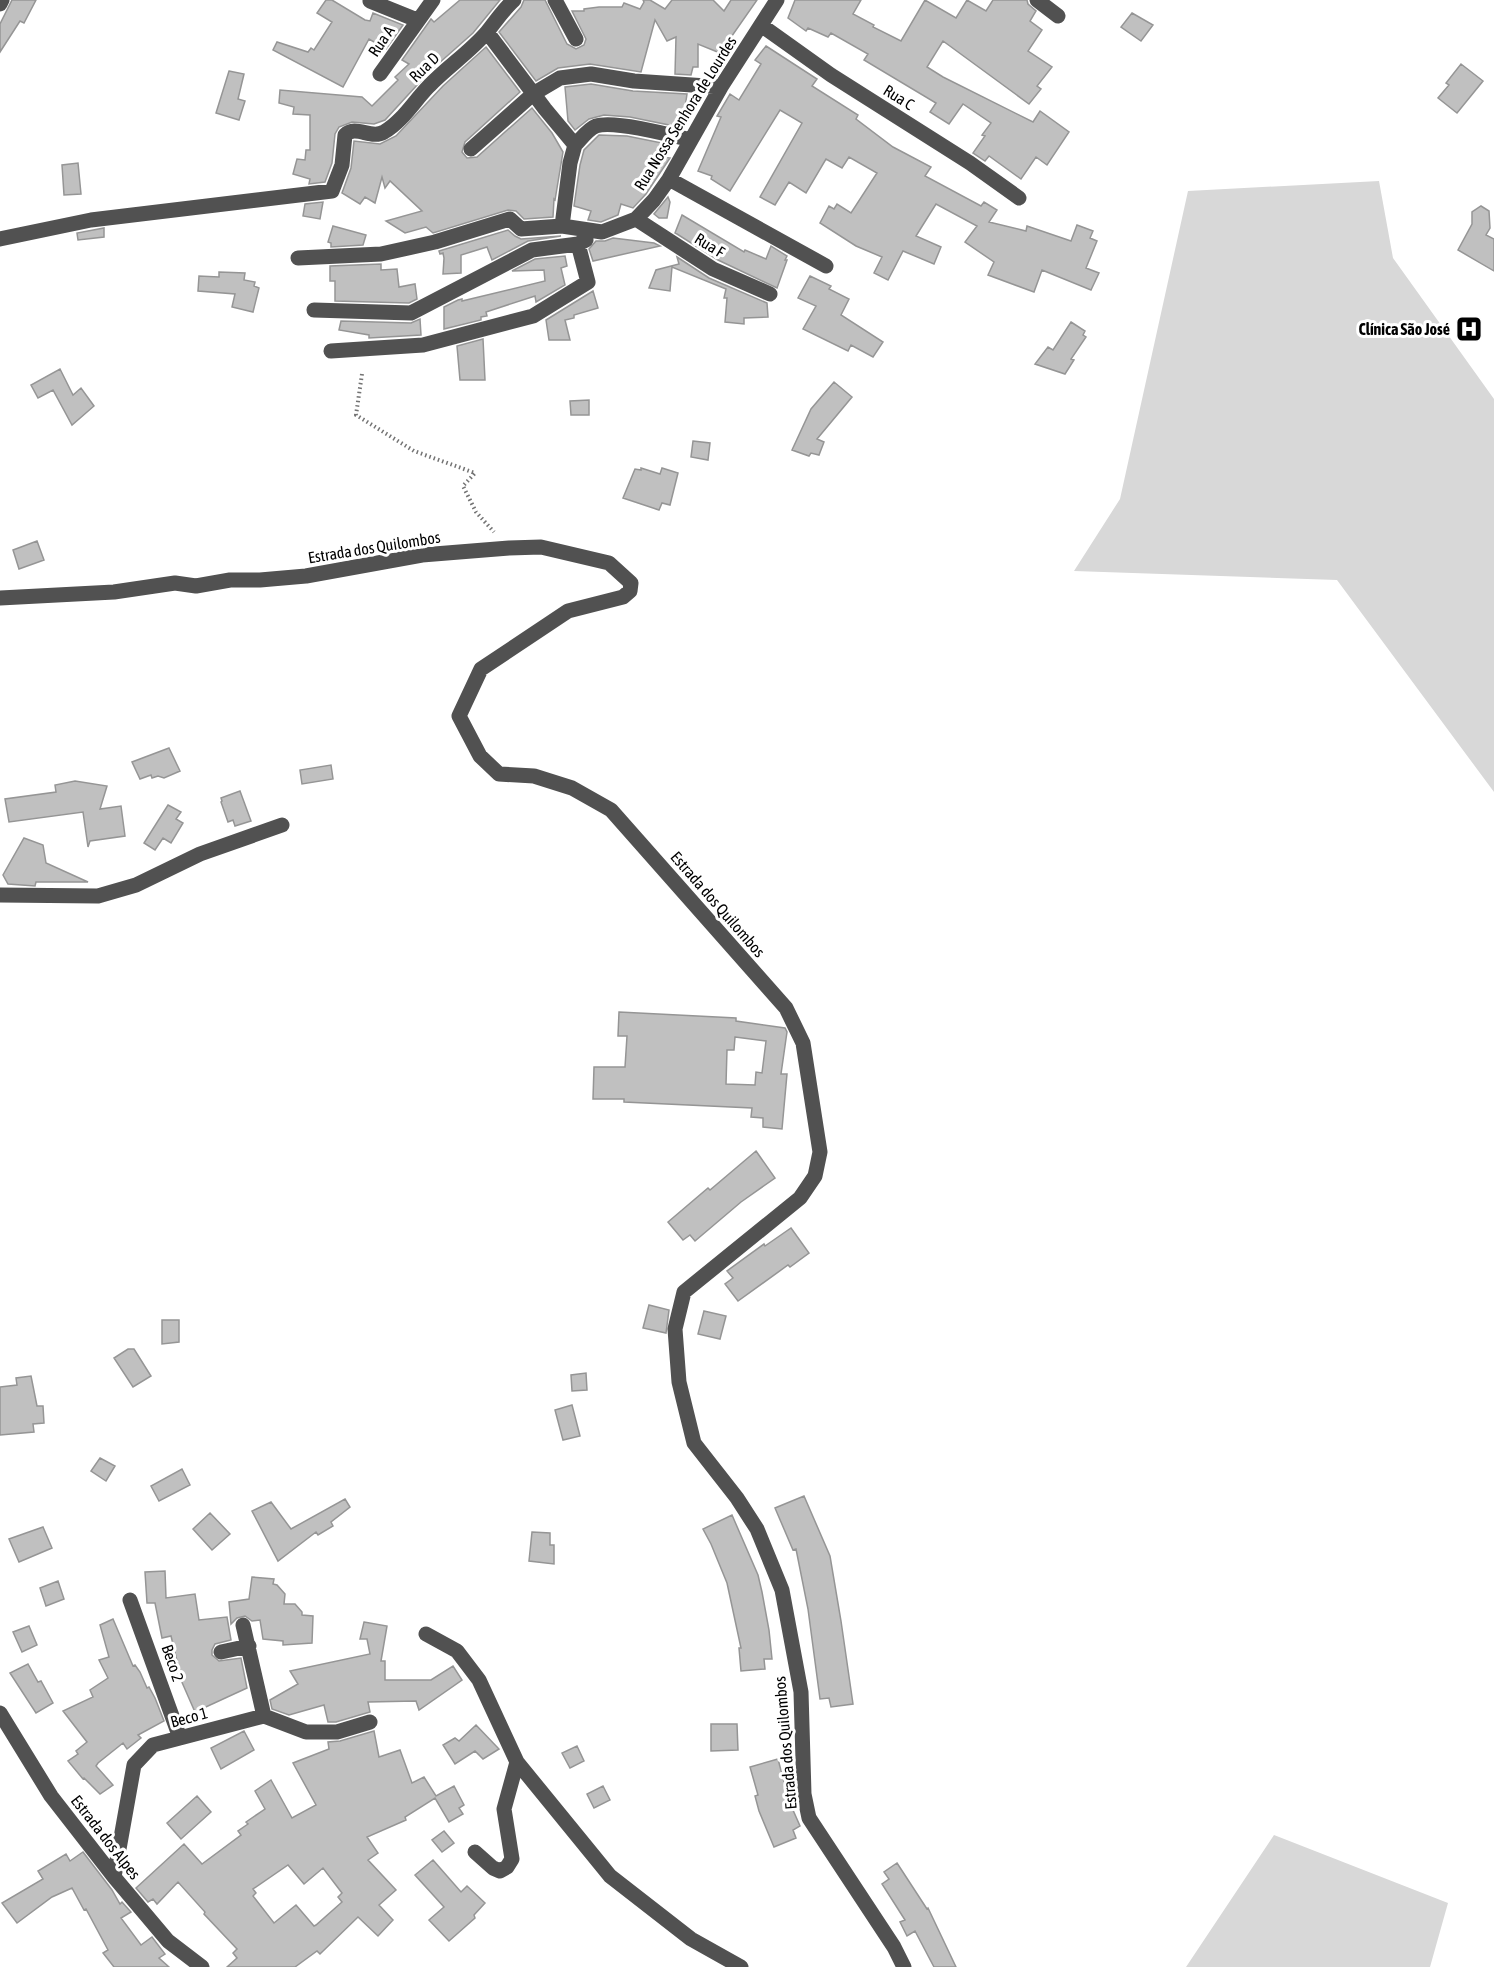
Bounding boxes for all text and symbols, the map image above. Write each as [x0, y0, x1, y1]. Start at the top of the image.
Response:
street label: Rua A [364, 22, 398, 60]
street label: Rua Nossa Senhora de Lourdes [630, 32, 740, 193]
street label: Rua D [405, 49, 443, 85]
street label: Rua C [880, 81, 918, 113]
street label: Rua F [692, 229, 729, 261]
hospital icon: Clínica São José [1454, 314, 1484, 344]
place label: Clínica São José [1358, 320, 1450, 338]
street label: Estrada dos Quilombos [307, 528, 442, 566]
street label: Estrada dos Quilombos [667, 848, 769, 961]
street label: Beco 2 [158, 1642, 188, 1684]
street label: Estrada dos Quilombos [770, 1675, 800, 1810]
street label: Beco 1 [168, 1703, 210, 1731]
street label: Estrada dos Alpes [67, 1791, 145, 1883]

